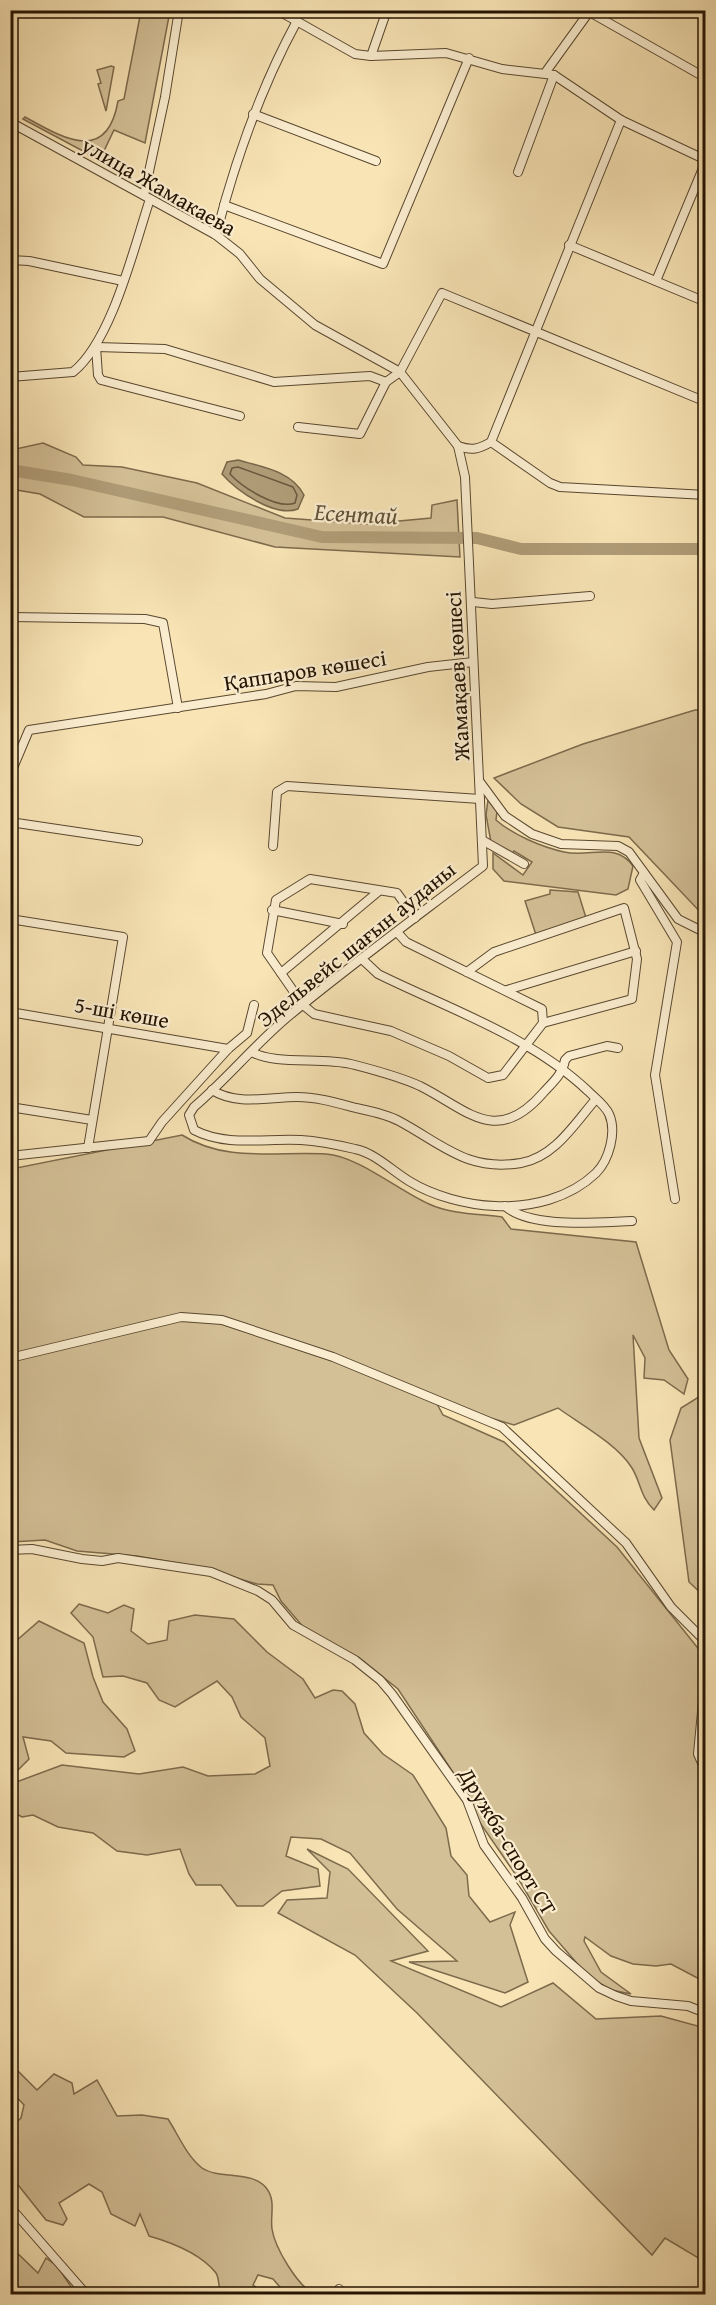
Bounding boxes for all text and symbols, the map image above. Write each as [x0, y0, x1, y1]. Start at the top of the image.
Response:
street label: улица Жамакаева [75, 128, 243, 244]
water label: Есентай [312, 494, 399, 533]
street label: Жамақаев көшесі [437, 590, 477, 763]
street label: Қаппаров көшесі [221, 641, 389, 699]
street label: Эдельвейс шағын ауданы [250, 854, 462, 1034]
street label: 5-ші көше [72, 988, 172, 1036]
street label: Дружба-спорт СТ [451, 1760, 565, 1921]

